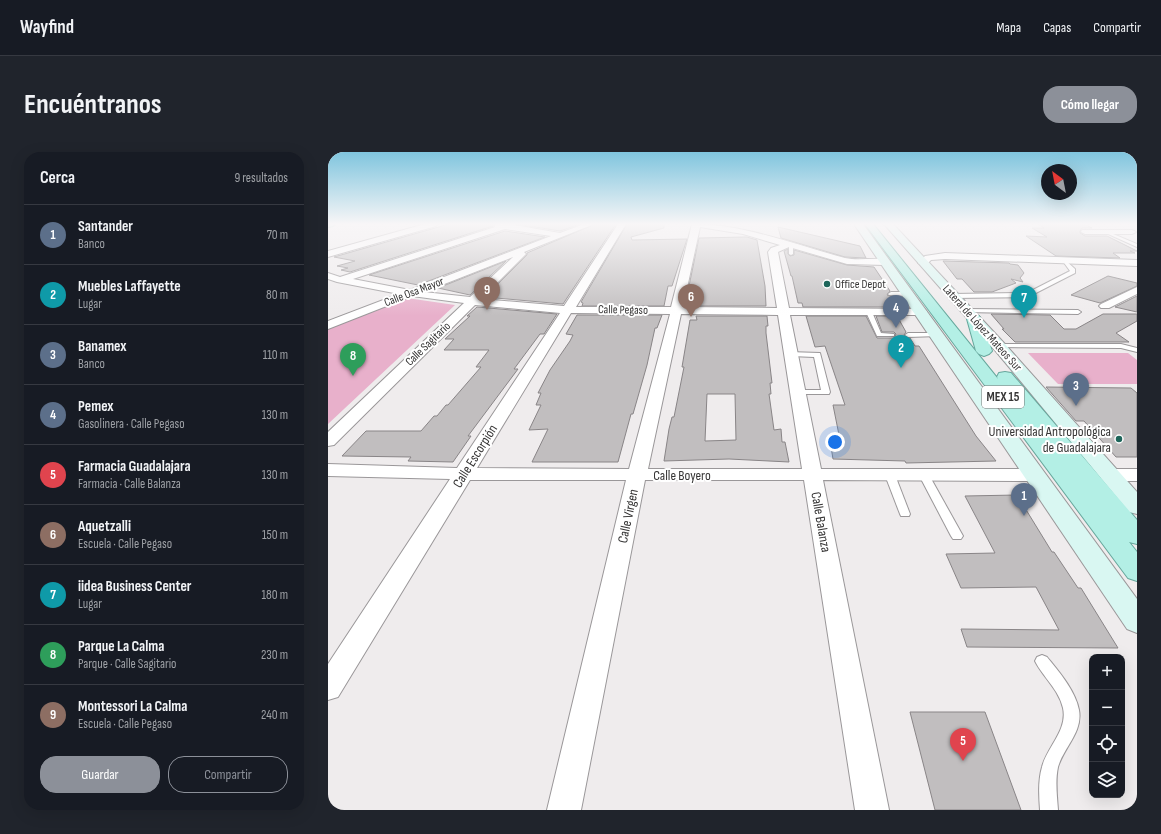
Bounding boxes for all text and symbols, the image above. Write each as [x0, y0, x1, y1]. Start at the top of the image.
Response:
text: Wayfind [20, 16, 74, 39]
text: Mapa [996, 19, 1021, 36]
text: Capas [1043, 19, 1071, 36]
text: Compartir [1093, 19, 1141, 36]
button: Cómo llegar [1043, 86, 1137, 123]
text: Encuéntranos [24, 88, 162, 121]
north arrow [1041, 164, 1077, 200]
text: Cerca [40, 168, 75, 188]
text: 9 resultados [235, 170, 288, 186]
text: Santander [78, 217, 133, 236]
text: 1 [50, 227, 56, 243]
text: 70 m [267, 227, 288, 243]
text: Banco [78, 236, 105, 252]
street label: Calle Osa Mayor [382, 274, 447, 310]
text: Muebles Laffayette [78, 277, 181, 296]
pin: 9 [474, 277, 500, 310]
place label: Office Depot [835, 277, 886, 292]
marker: Office Depot [822, 279, 832, 289]
street label: Lateral de López Mateos Sur [939, 282, 1025, 375]
pin: 6 [678, 284, 704, 317]
pin: 7 [1011, 285, 1037, 318]
text: 2 [50, 287, 56, 303]
text: 80 m [266, 287, 288, 303]
pin: 4 [883, 295, 909, 328]
text: Lugar [78, 296, 102, 312]
street label: Calle Pegaso [598, 302, 648, 318]
street label: Calle Sagitario [402, 319, 454, 369]
pin: 2 [888, 335, 914, 368]
text: Banamex [78, 337, 127, 356]
pin: 8 [340, 343, 366, 376]
text: 3 [50, 347, 56, 363]
text: 110 m [263, 347, 288, 363]
text: Banco [78, 356, 105, 372]
pin: 3 [1063, 373, 1089, 406]
road number: MEX 15 [982, 386, 1024, 408]
text: Pemex [78, 397, 114, 416]
text: 4 [50, 407, 56, 423]
text: 130 m [262, 407, 288, 423]
text: Gasolinera · Calle Pegaso [78, 416, 185, 432]
street label: Calle Escorpión [449, 421, 501, 491]
place label: Universidad Antropológica de Guadalajara [989, 423, 1111, 456]
your location [825, 432, 845, 452]
marker: Universidad Antropológica de Guadalajara [1114, 434, 1124, 444]
text: Farmacia Guadalajara [78, 457, 191, 476]
text: 5 [50, 467, 56, 483]
text: 130 m [262, 467, 288, 483]
street label: Calle Boyero [653, 467, 711, 484]
text: Farmacia · Calle Balanza [78, 476, 181, 492]
pin: 1 [1011, 483, 1037, 516]
street label: Calle Virgen [614, 487, 642, 545]
street label: Calle Balanza [807, 490, 835, 554]
text: Aquetzalli [78, 517, 131, 536]
text: 6 [50, 527, 56, 543]
text: 150 m [262, 527, 288, 543]
text: Escuela · Calle Pegaso [78, 536, 172, 552]
text: iidea Business Center [78, 577, 191, 596]
text: 7 [50, 587, 56, 603]
text: 180 m [262, 587, 288, 603]
text: Lugar [78, 596, 102, 612]
text: Parque La Calma [78, 637, 164, 656]
text: 8 [50, 647, 56, 663]
text: 230 m [261, 647, 288, 663]
map controls [1089, 654, 1125, 798]
button: + [1089, 654, 1125, 690]
text: Parque · Calle Sagitario [78, 656, 176, 672]
button: − [1089, 690, 1125, 726]
text: Montessori La Calma [78, 697, 187, 716]
text: 9 [50, 707, 56, 723]
text: 240 m [261, 707, 288, 723]
text: Escuela · Calle Pegaso [78, 716, 172, 732]
button: locate [1089, 726, 1125, 762]
pin: 5 [950, 728, 976, 761]
button: Guardar [40, 756, 160, 793]
button: Compartir [168, 756, 288, 793]
button: layers [1089, 762, 1125, 798]

